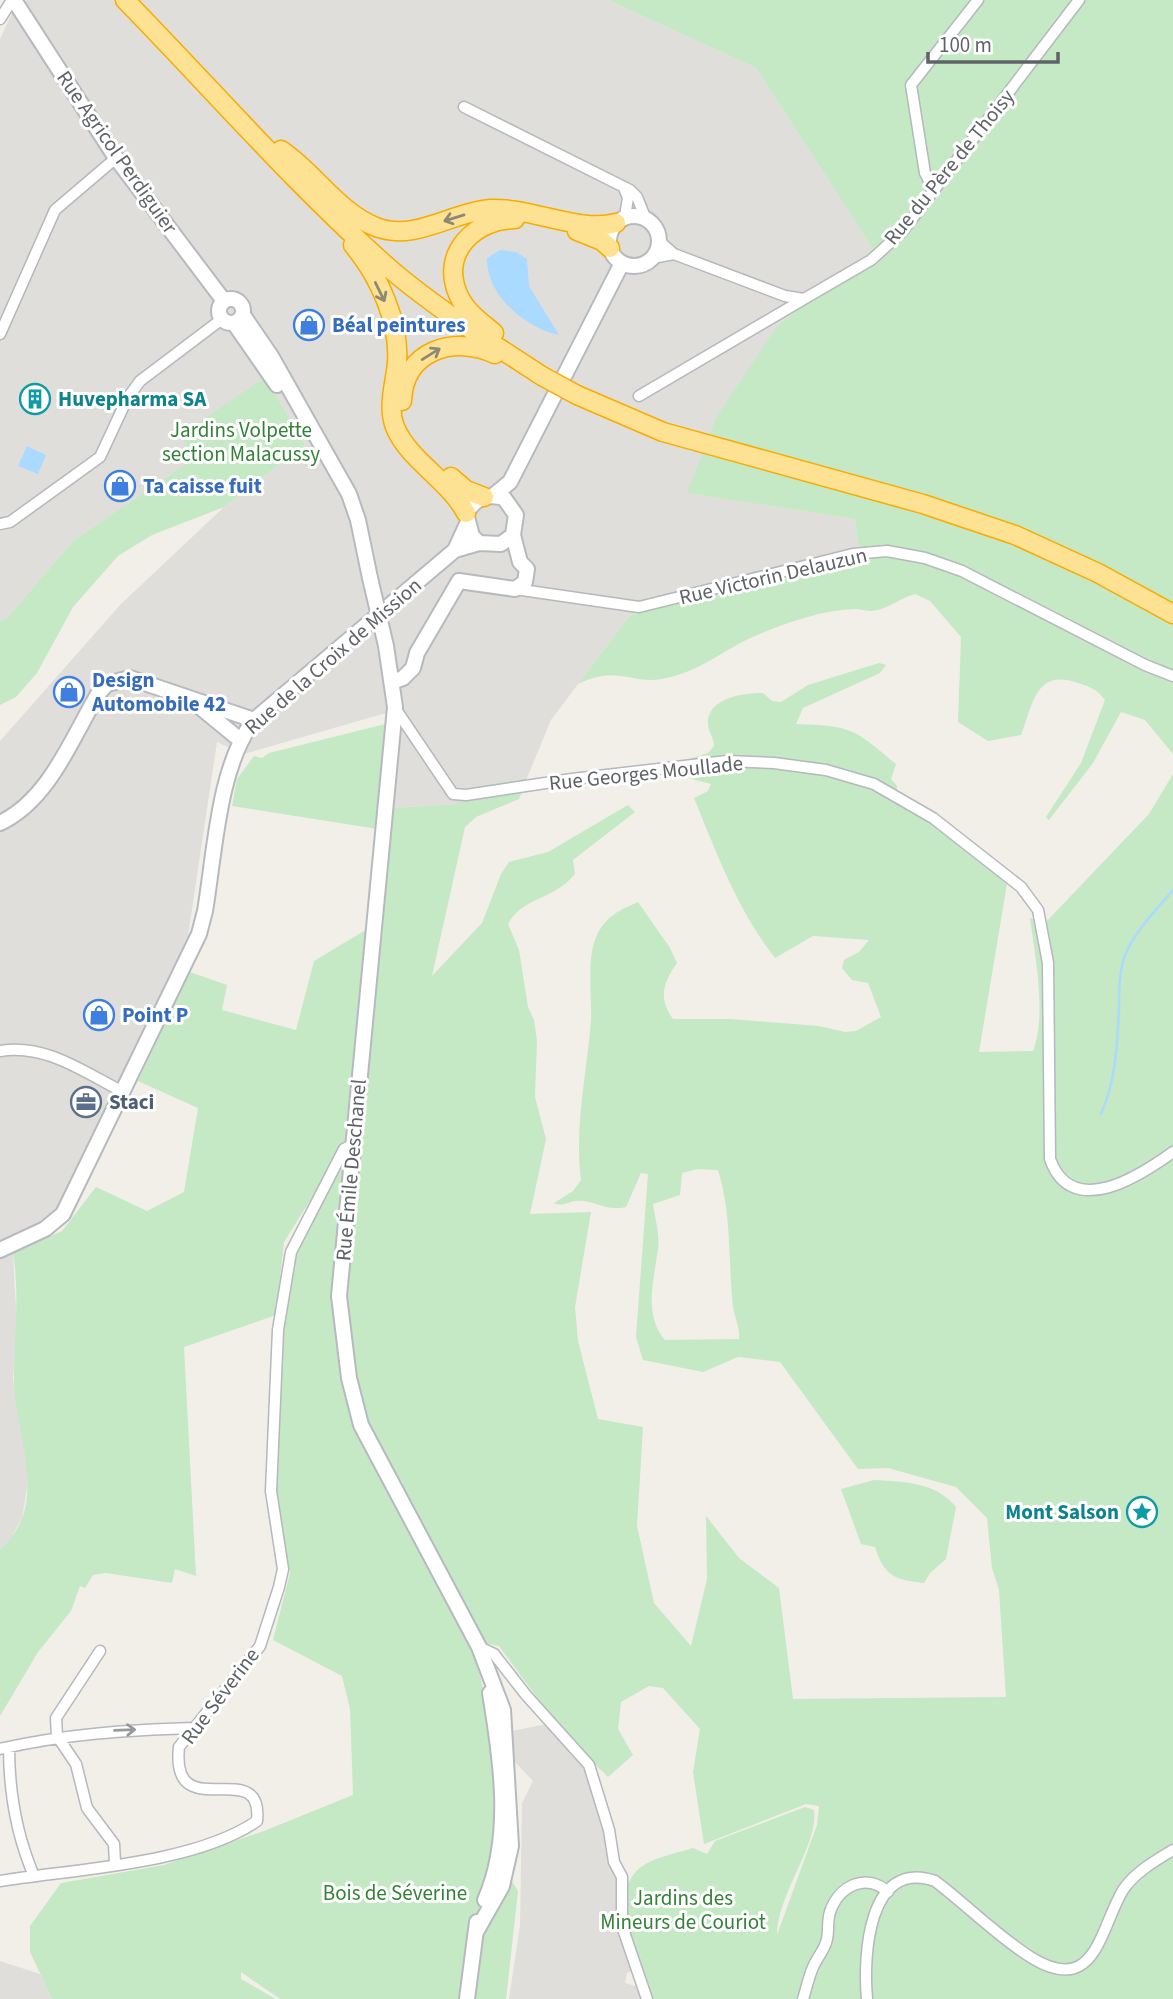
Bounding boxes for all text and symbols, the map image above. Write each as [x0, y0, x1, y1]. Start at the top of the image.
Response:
scale bar [928, 21, 1058, 65]
text: 100 m [939, 30, 992, 60]
street label: Rue Agricol Perdiguier [49, 64, 185, 240]
street label: Rue du Père de Thoisy [877, 82, 1021, 251]
one-way arrow [443, 213, 465, 226]
one-way arrow [374, 281, 388, 302]
shop icon: Béal peintures [292, 308, 326, 342]
place label: Béal peintures [332, 310, 466, 340]
one-way arrow [421, 347, 440, 362]
building icon: Huvepharma SA [18, 382, 52, 416]
place label: Huvepharma SA [58, 384, 207, 414]
park label: Jardins Volpette section Malacussy [162, 415, 320, 469]
shop icon: Ta caisse fuit [103, 469, 137, 503]
place label: Ta caisse fuit [143, 471, 262, 501]
street label: Rue Victorin Delauzun [676, 540, 870, 612]
street label: Rue de la Croix de Mission [238, 571, 428, 741]
place label: Design Automobile 42 [91, 665, 226, 719]
shop icon: Design Automobile 42 [52, 675, 86, 709]
street label: Rue Georges Moullade [547, 748, 745, 798]
shop icon: Point P [82, 998, 116, 1032]
place label: Point P [122, 1000, 188, 1030]
street label: Rue Émile Deschanel [328, 1078, 374, 1262]
office icon: Staci [69, 1085, 103, 1119]
place label: Staci [109, 1087, 154, 1117]
place icon: Mont Salson [1125, 1495, 1159, 1529]
place label: Mont Salson [1005, 1497, 1119, 1527]
street label: Rue Séverine [174, 1641, 266, 1751]
one-way arrow [113, 1723, 136, 1737]
park label: Bois de Séverine [323, 1878, 467, 1908]
park label: Jardins des Mineurs de Couriot [600, 1883, 766, 1937]

